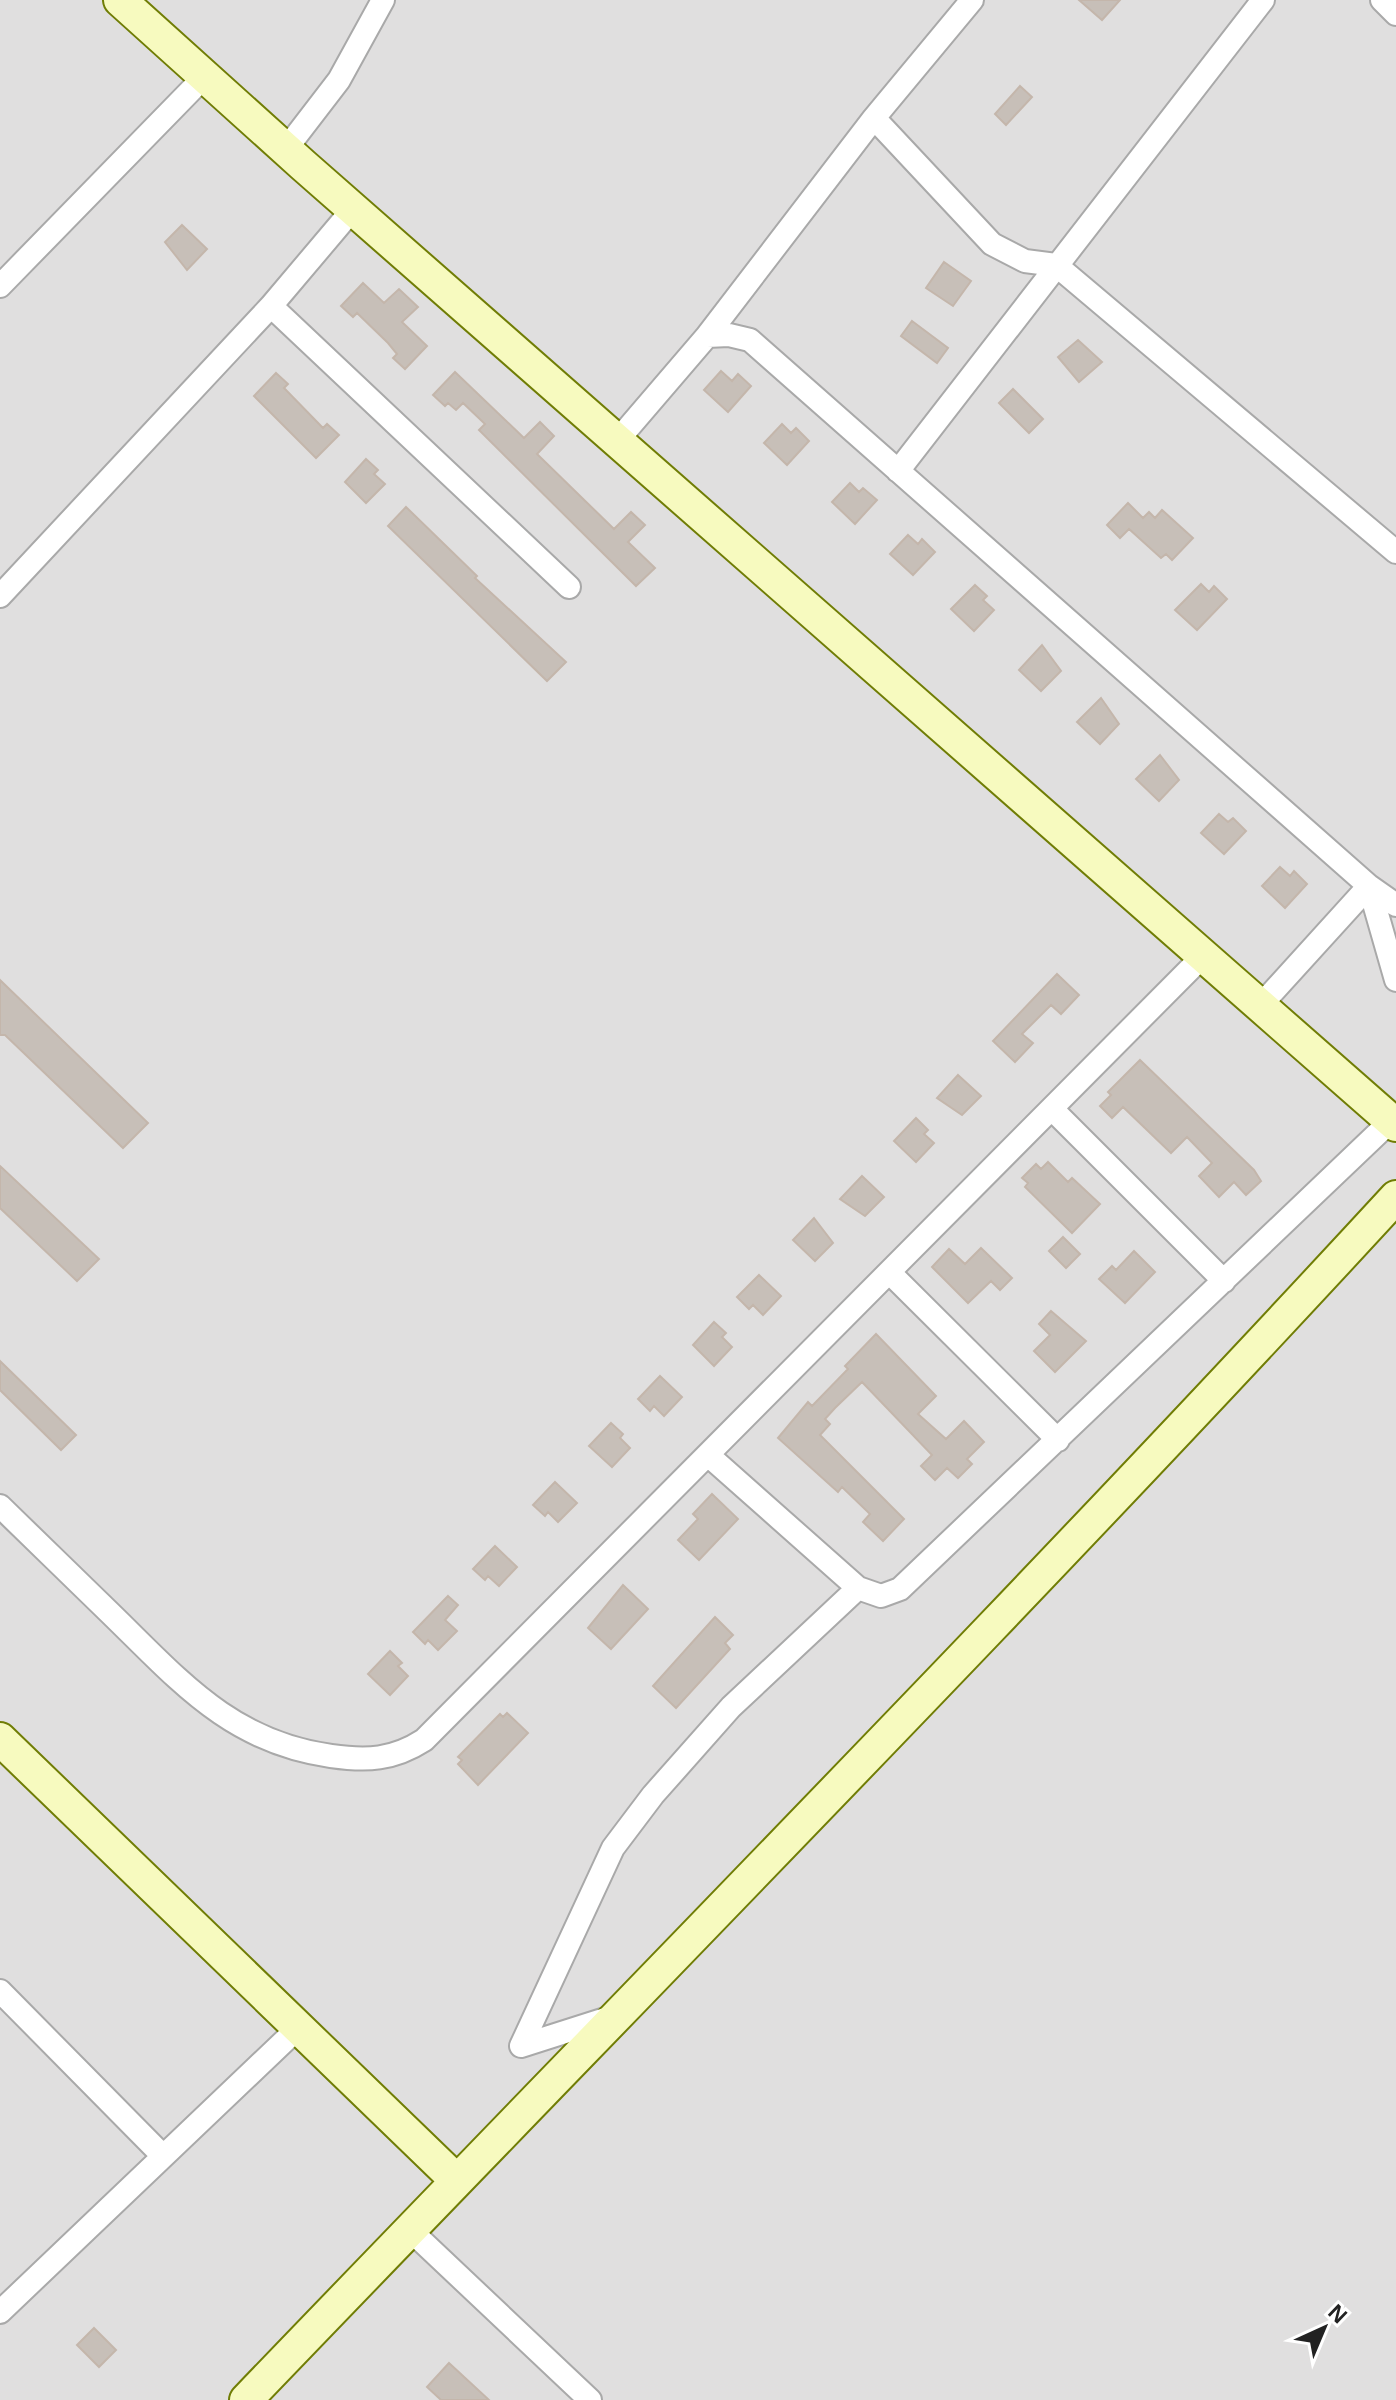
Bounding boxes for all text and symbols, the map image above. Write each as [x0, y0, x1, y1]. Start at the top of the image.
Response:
north arrow [1284, 2288, 1364, 2368]
text: N [1323, 2299, 1352, 2328]

